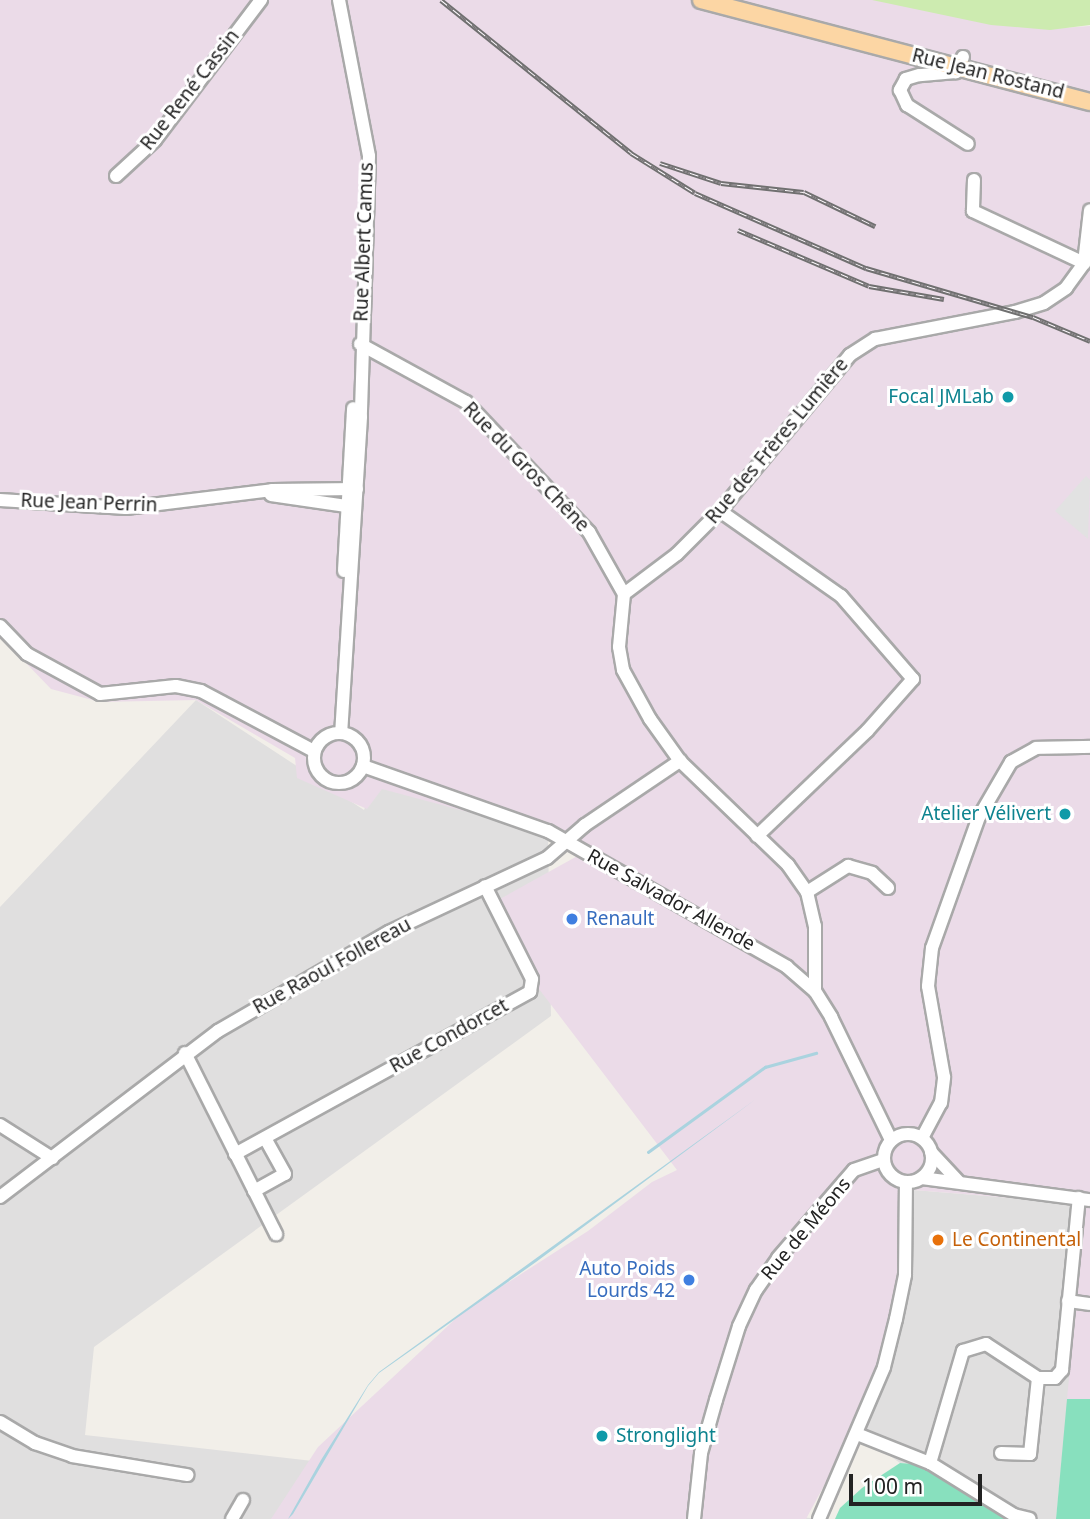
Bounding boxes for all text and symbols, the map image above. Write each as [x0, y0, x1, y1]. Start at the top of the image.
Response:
street label: Rue René Cassin [136, 25, 244, 155]
street label: Rue Jean Rostand [910, 44, 1066, 104]
street label: Rue Albert Camus [350, 162, 378, 322]
street label: Rue des Frères Lumière [701, 354, 853, 528]
place label: Focal JMLab [888, 386, 994, 408]
marker: Focal JMLab [1000, 389, 1016, 405]
street label: Rue du Gros Chêne [458, 397, 594, 537]
street label: Rue Jean Perrin [20, 489, 158, 517]
place label: Atelier Vélivert [921, 803, 1051, 825]
marker: Atelier Vélivert [1057, 806, 1073, 822]
street label: Rue Salvador Allende [583, 844, 759, 956]
place label: Renault [586, 908, 654, 930]
marker: Renault [564, 911, 580, 927]
street label: Rue Raoul Follereau [249, 913, 415, 1019]
street label: Rue Condorcet [386, 994, 512, 1078]
street label: Rue de Méons [757, 1173, 855, 1285]
place label: Le Continental [952, 1229, 1081, 1251]
marker: Le Continental [930, 1232, 946, 1248]
place label: Auto Poids Lourds 42 [579, 1258, 675, 1302]
marker: Auto Poids Lourds 42 [681, 1272, 697, 1288]
place label: Stronglight [616, 1425, 716, 1447]
marker: Stronglight [594, 1428, 610, 1444]
scale bar [852, 1460, 985, 1504]
text: 100 m [862, 1472, 923, 1500]

